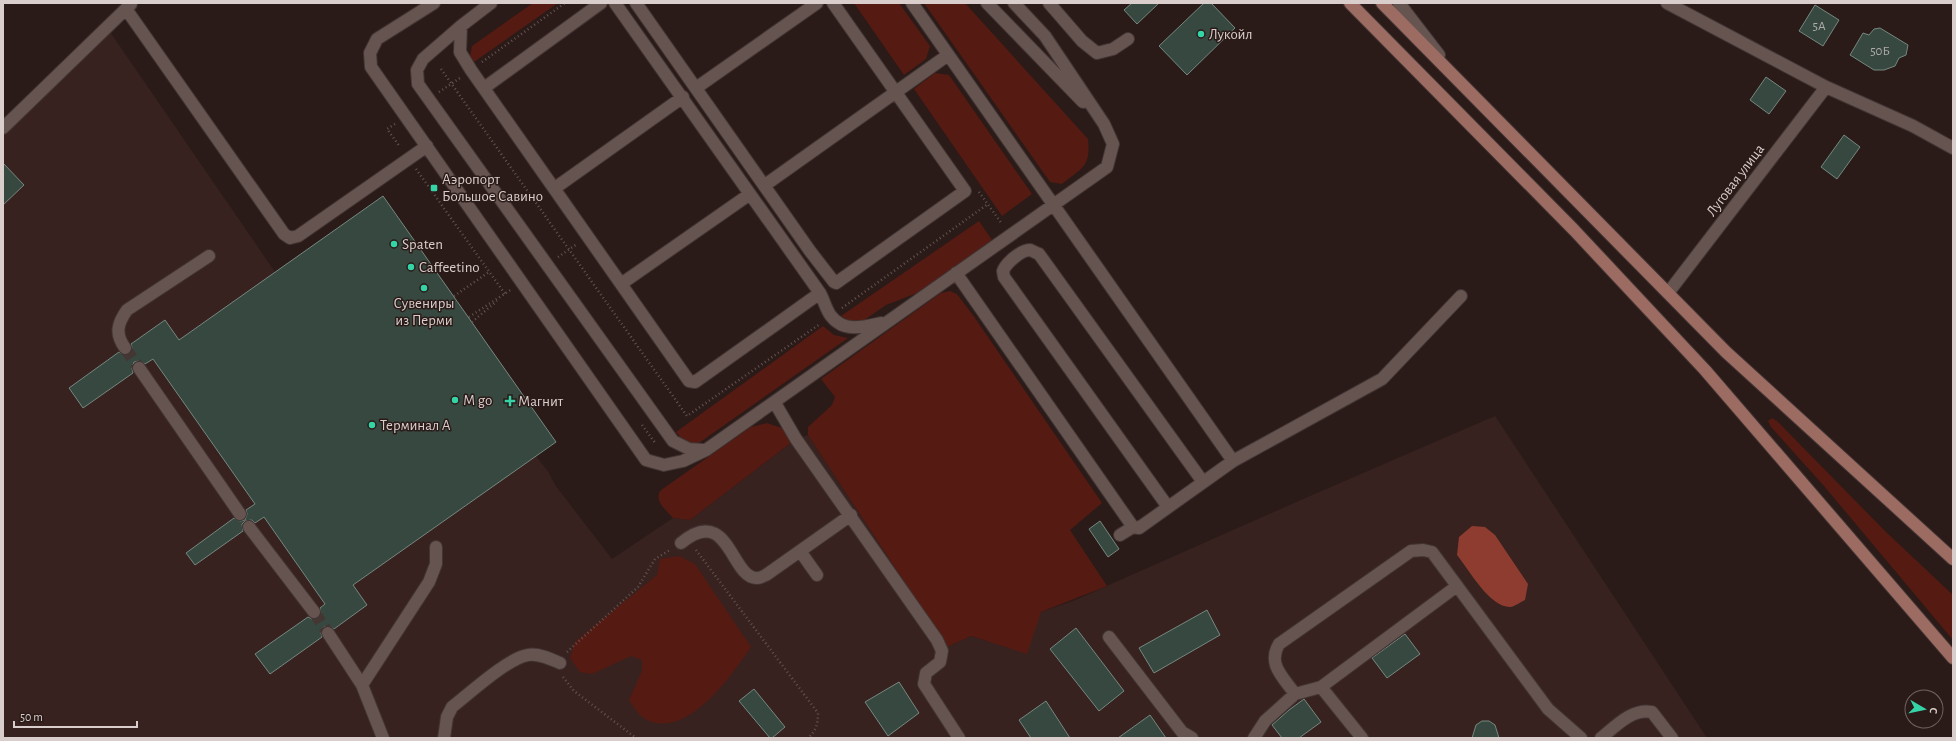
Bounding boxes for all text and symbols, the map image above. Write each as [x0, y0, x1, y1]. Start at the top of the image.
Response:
house number: 5А [1812, 20, 1826, 33]
place label: Лукойл [1209, 27, 1253, 42]
marker: Лукойл [1196, 29, 1206, 39]
house number: 50Б [1870, 45, 1890, 58]
street label: Луговая улица [1704, 141, 1767, 219]
place label: Аэропорт Большое Савино [442, 172, 543, 204]
marker: Аэропорт Большое Савино [429, 183, 439, 193]
place label: Spaten [402, 237, 443, 252]
marker: Spaten [389, 239, 399, 249]
place label: Caffeetino [419, 260, 480, 275]
marker: Caffeetino [406, 262, 416, 272]
marker: Сувениры из Перми [419, 283, 429, 293]
place label: Сувениры из Перми [393, 296, 455, 328]
place label: М go [463, 393, 492, 408]
place label: Магнит [518, 394, 564, 409]
marker: М go [450, 395, 460, 405]
marker: Магнит [505, 396, 515, 406]
place label: Терминал А [380, 418, 451, 433]
marker: Терминал А [367, 420, 377, 430]
north arrow [1904, 689, 1944, 729]
scale bar [14, 703, 137, 729]
text: С [1927, 707, 1939, 714]
text: 50 m [20, 711, 43, 723]

